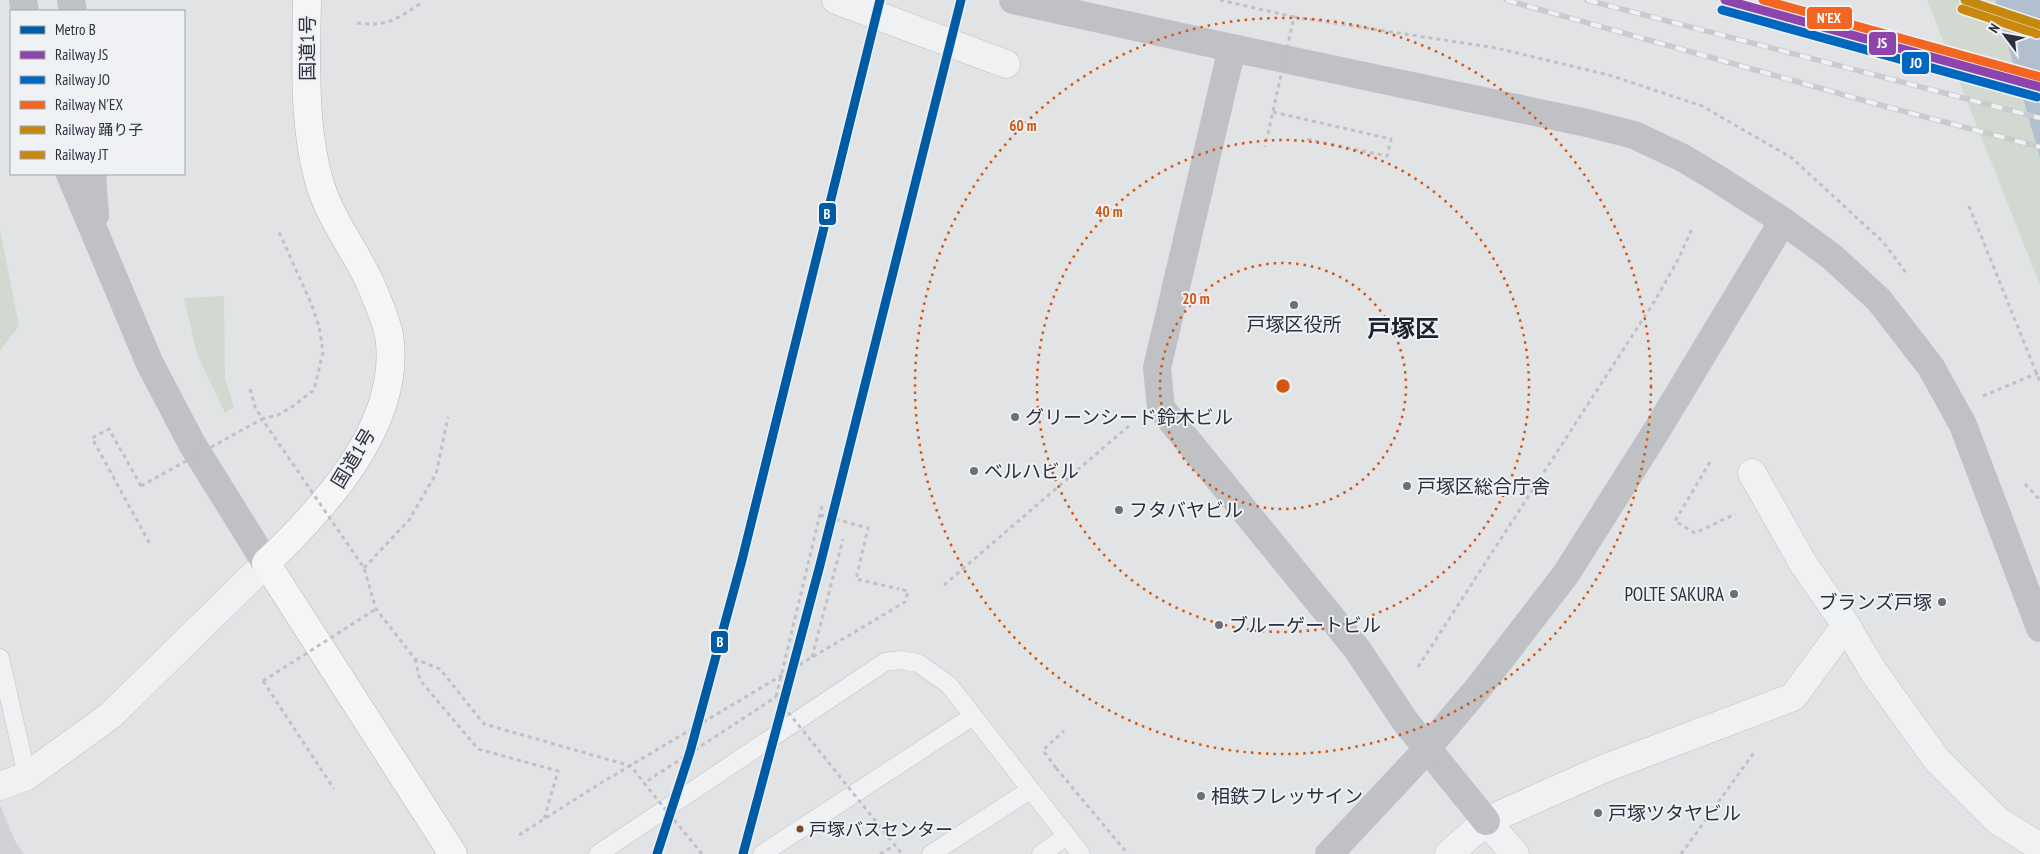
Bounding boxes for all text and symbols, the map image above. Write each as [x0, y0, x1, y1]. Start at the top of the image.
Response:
line badge: N'EX [1806, 6, 1853, 30]
text: N'EX [1817, 9, 1842, 27]
legend [10, 10, 185, 175]
north arrow [1980, 10, 2030, 60]
street label: 国道1号 [295, 15, 319, 81]
text: Metro B [55, 20, 96, 39]
text: N [1984, 20, 2004, 36]
line badge: JS [1868, 31, 1897, 56]
text: JS [1876, 34, 1887, 52]
text: Railway JS [55, 45, 108, 64]
line badge: JO [1901, 51, 1930, 75]
text: JO [1909, 54, 1922, 72]
text: Railway JO [55, 70, 110, 89]
text: Railway N'EX [55, 95, 123, 114]
text: 60 m [1009, 116, 1037, 135]
text: Railway 踊り子 [55, 120, 143, 139]
text: Railway JT [55, 145, 109, 164]
line badge: B [818, 202, 837, 226]
text: 40 m [1095, 202, 1123, 221]
text: B [824, 205, 831, 223]
text: 20 m [1182, 289, 1210, 308]
marker: 戸塚区役所 [1288, 299, 1300, 311]
place label: 戸塚区役所 [1246, 312, 1342, 336]
district label: 戸塚区 [1367, 313, 1439, 344]
centre of rings [1274, 377, 1292, 395]
place label: グリーンシード鈴木ビル [1025, 405, 1233, 429]
marker: グリーンシード鈴木ビル [1009, 411, 1021, 423]
street label: 国道1号 [326, 424, 380, 492]
place label: ベルハビル [984, 459, 1079, 483]
marker: ベルハビル [968, 465, 980, 477]
place label: 戸塚区総合庁舎 [1417, 474, 1550, 498]
marker: 戸塚区総合庁舎 [1401, 480, 1413, 492]
place label: フタバヤビル [1129, 498, 1243, 522]
marker: フタバヤビル [1113, 504, 1125, 516]
place label: POLTE SAKURA [1625, 582, 1724, 606]
marker: POLTE SAKURA [1728, 588, 1740, 600]
place label: ブランズ戸塚 [1818, 590, 1932, 614]
marker: ブランズ戸塚 [1936, 596, 1948, 608]
place label: ブルーゲートビル [1229, 613, 1381, 637]
marker: ブルーゲートビル [1213, 619, 1225, 631]
line badge: B [710, 630, 729, 654]
text: B [717, 633, 724, 651]
place label: 相鉄フレッサイン [1211, 784, 1363, 808]
marker: 相鉄フレッサイン [1195, 790, 1207, 802]
place label: 戸塚ツタヤビル [1608, 801, 1741, 825]
marker: 戸塚ツタヤビル [1592, 807, 1604, 819]
place label: 戸塚バスセンター [809, 818, 953, 841]
marker: 戸塚バスセンター [795, 824, 805, 834]

